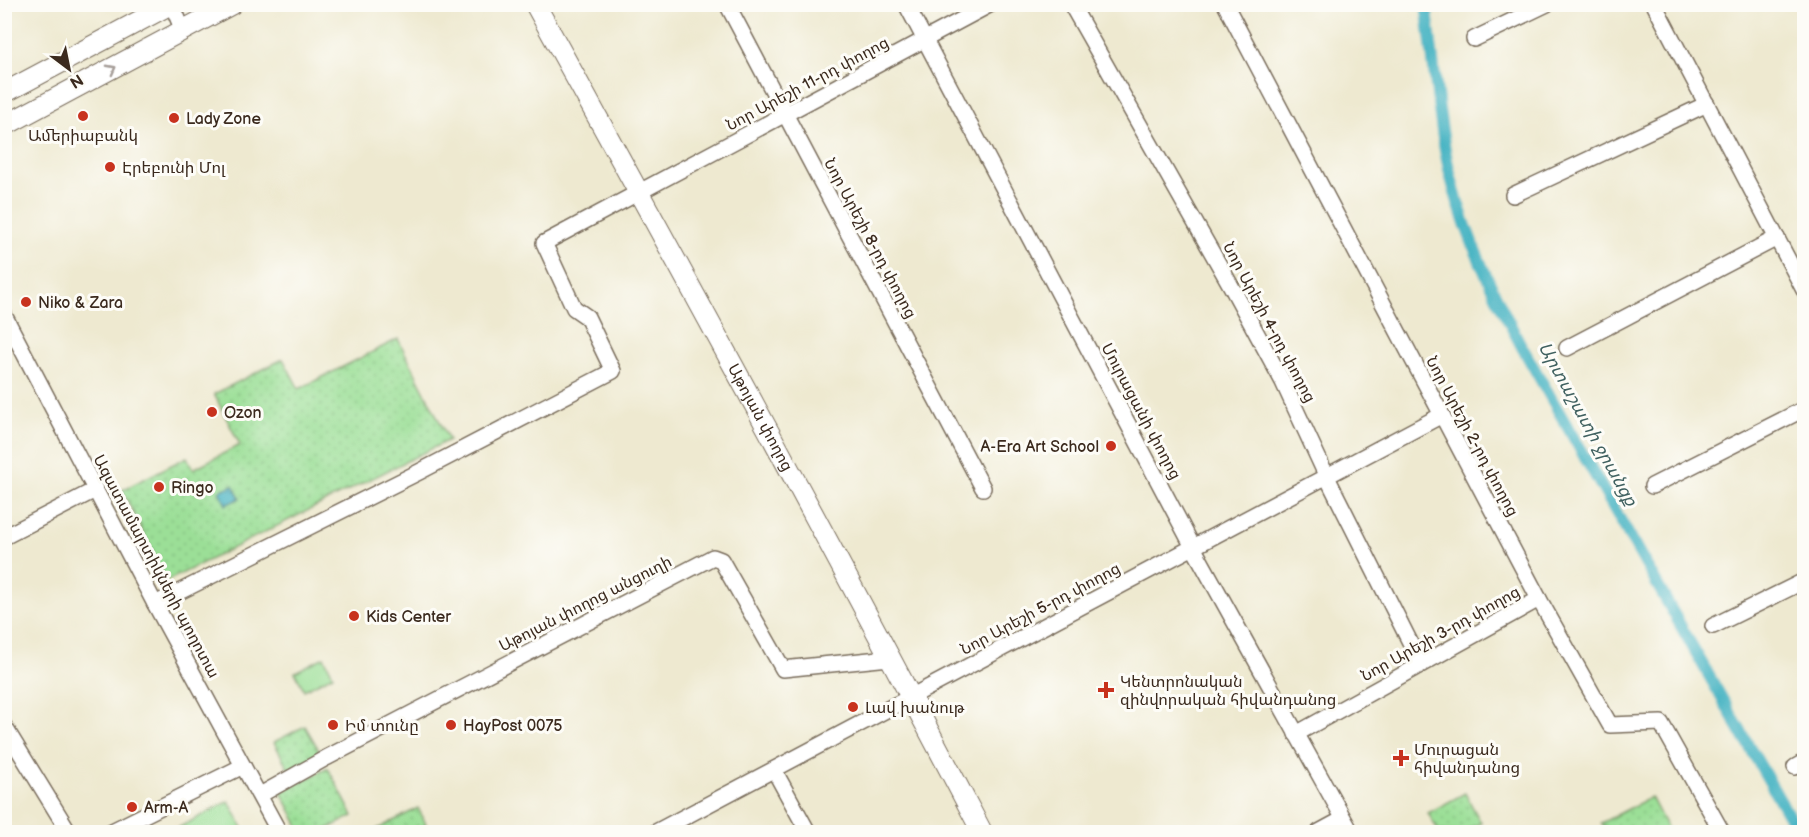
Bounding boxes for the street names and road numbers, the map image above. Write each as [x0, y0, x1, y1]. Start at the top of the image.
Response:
street label: Նոր Արեշի 11-րդ փողոց [723, 33, 892, 135]
street label: Նոր Արեշի 8-րդ փողոց [819, 155, 920, 322]
street label: Նոր Արեշի 4-րդ փողոց [1218, 239, 1319, 406]
street label: Մուրացանի փողոց [1097, 340, 1185, 483]
street label: Նոր Արեշի 2-րդ փողոց [1421, 353, 1522, 520]
street label: Աթոյան փողոց [723, 361, 796, 475]
street label: Ազատամարտիկների պողոտա [89, 452, 223, 682]
street label: Աթոյան փողոց անցուղի [496, 552, 675, 656]
street label: Նոր Արեշի 5-րդ փողոց [958, 559, 1124, 660]
street label: Նոր Արեշի 3-րդ փողոց [1358, 583, 1524, 686]

